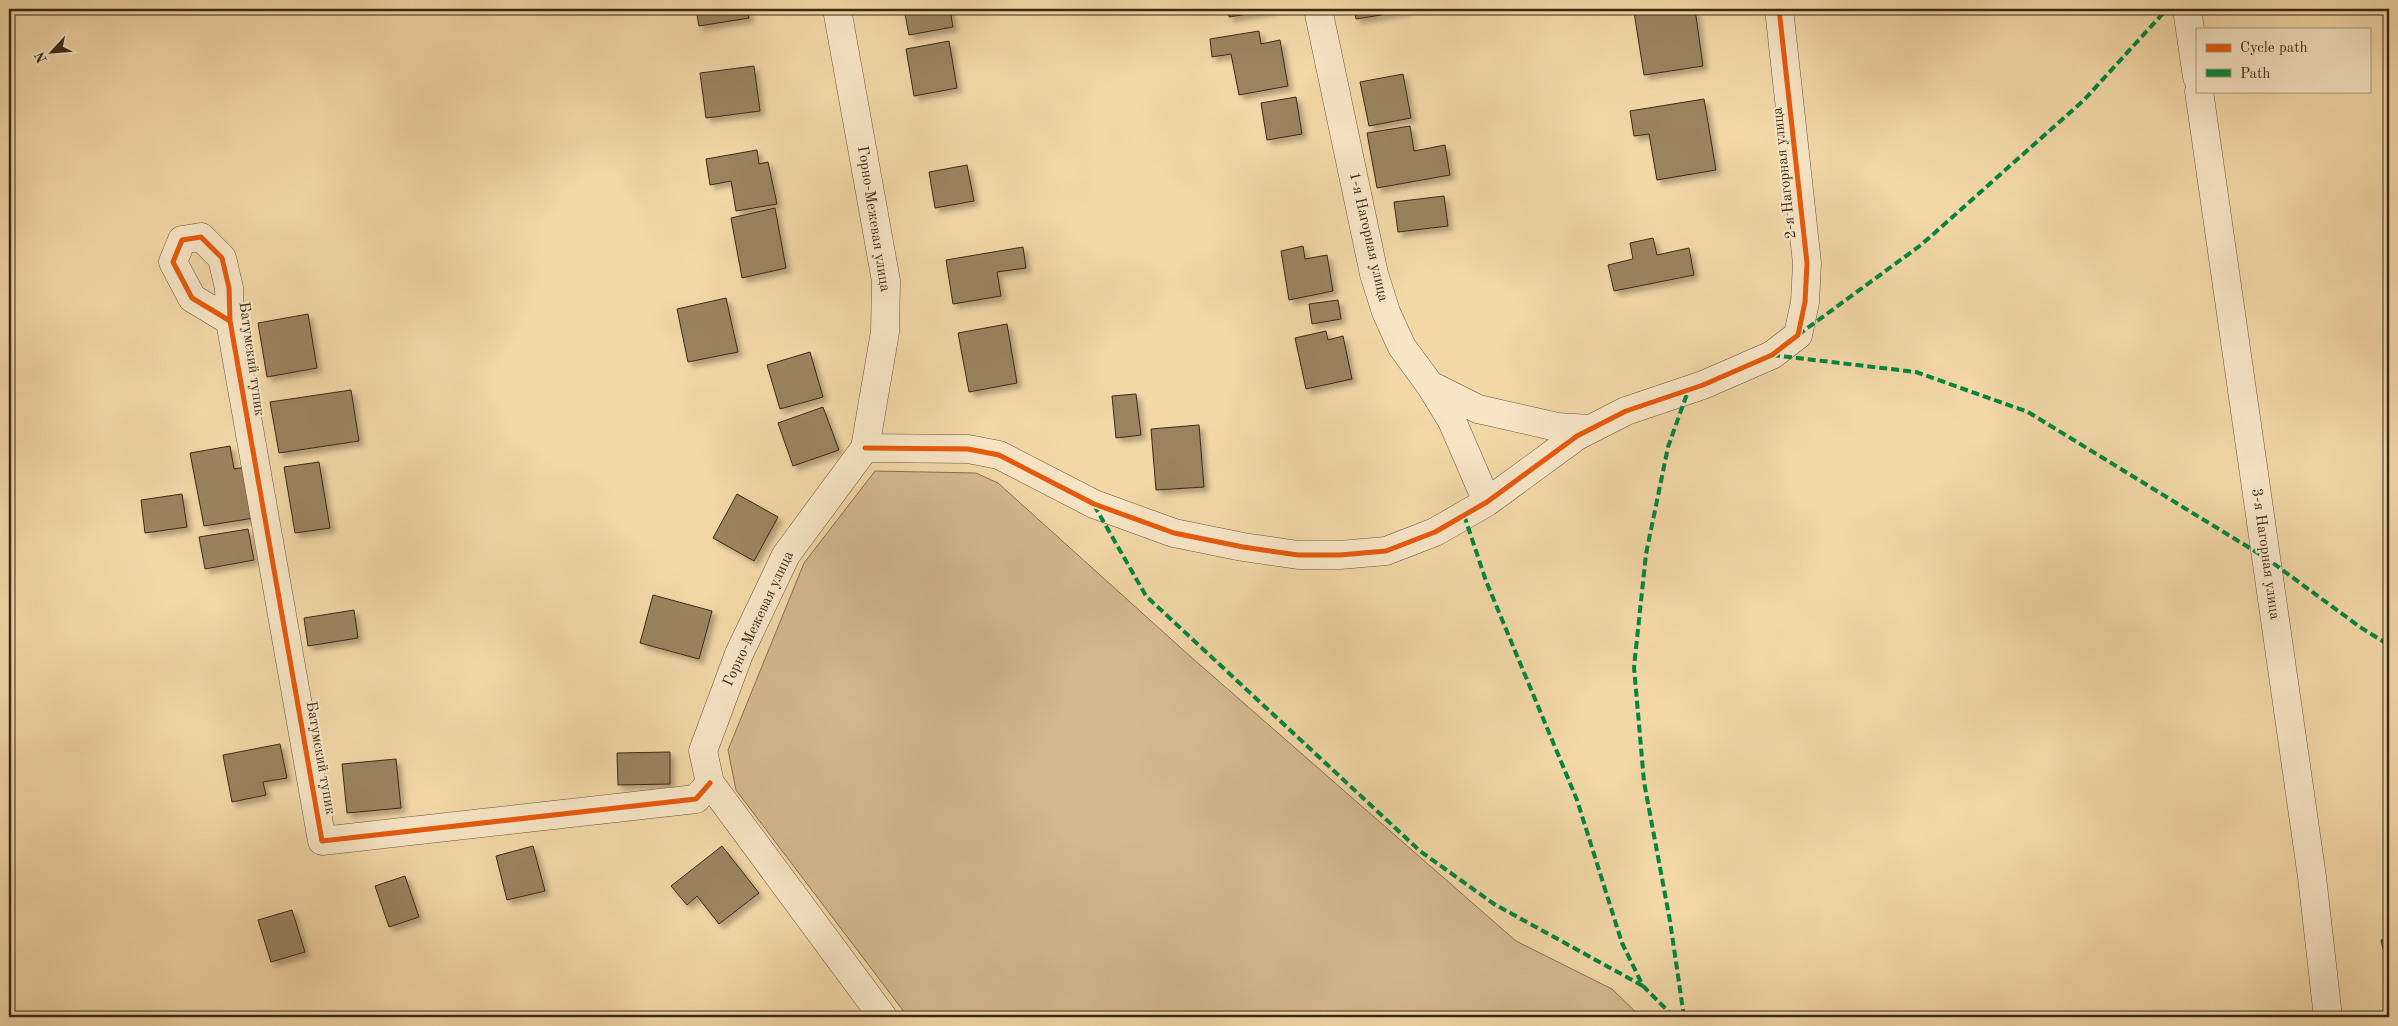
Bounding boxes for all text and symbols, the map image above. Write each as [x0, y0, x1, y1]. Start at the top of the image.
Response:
north arrow [28, 28, 78, 78]
legend [2196, 28, 2370, 92]
text: Cycle path [2240, 41, 2308, 56]
text: N [32, 49, 50, 65]
text: Path [2240, 67, 2270, 82]
street label: 2-я Нагорная улица [1771, 106, 1799, 240]
street label: Горно-Межевая улица [854, 145, 892, 293]
street label: 1-я Нагорная улица [1346, 171, 1390, 304]
street label: Батумский тупик [236, 301, 266, 417]
street label: 3-я Нагорная улица [2248, 487, 2282, 621]
street label: Горно-Межевая улица [721, 549, 797, 689]
street label: Батумский тупик [303, 700, 337, 816]

